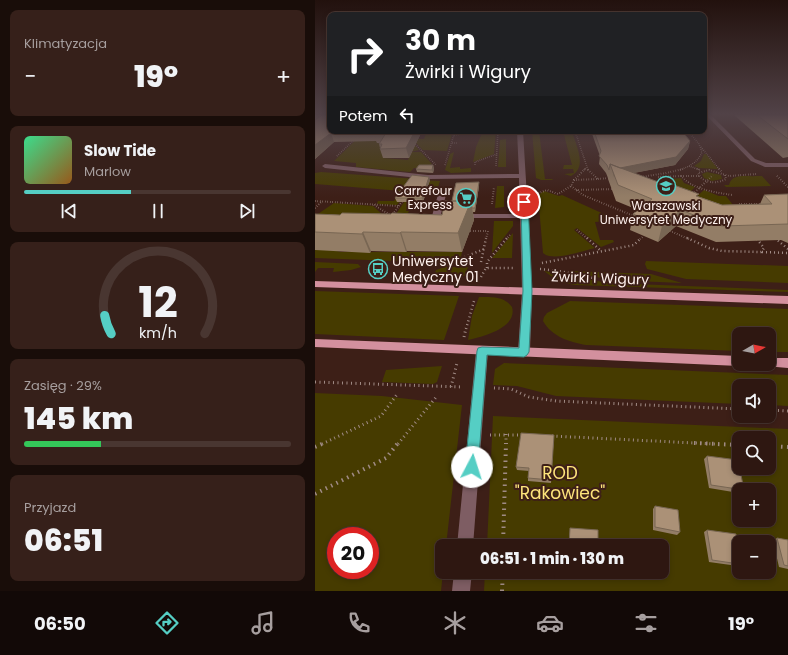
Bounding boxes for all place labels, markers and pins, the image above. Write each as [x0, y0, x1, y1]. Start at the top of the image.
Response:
school or university icon: Warszawski Uniwersytet Medyczny [655, 175, 677, 197]
place label: Carrefour Express [394, 182, 453, 213]
pin [507, 185, 541, 219]
supermarket icon: Carrefour Express [455, 187, 477, 209]
place label: Warszawski Uniwersytet Medyczny [600, 197, 733, 228]
place label: Uniwersytet Medyczny 01 [392, 251, 479, 287]
bus stop icon: Uniwersytet Medyczny 01 [367, 258, 389, 280]

